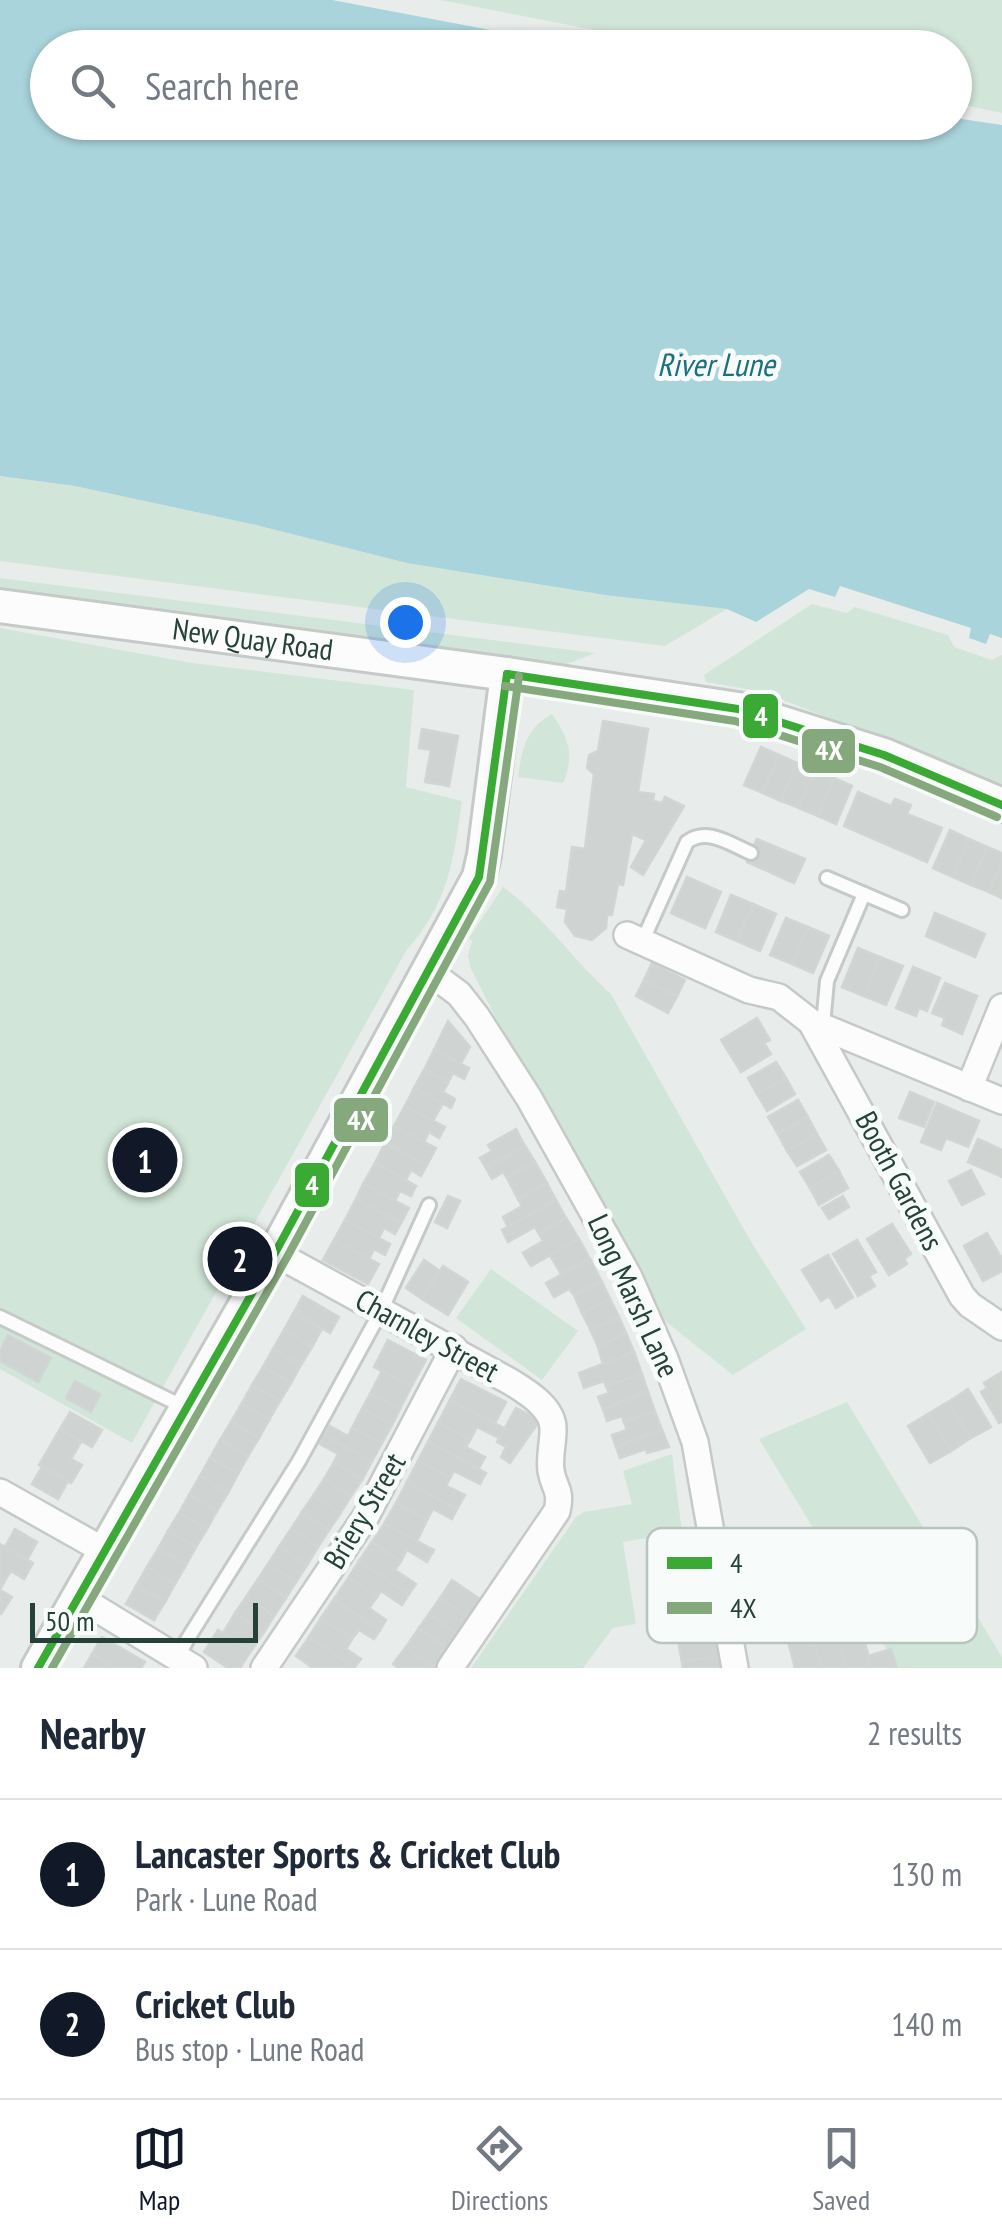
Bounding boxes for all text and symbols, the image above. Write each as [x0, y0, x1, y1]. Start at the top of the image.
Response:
search box [30, 30, 972, 140]
icon: search [65, 58, 120, 113]
text: Search here [145, 61, 299, 110]
water label: River Lune [657, 343, 777, 385]
your location [380, 597, 431, 648]
street label: New Quay Road [170, 608, 335, 668]
line badge: 4 [741, 692, 780, 740]
text: 4 [754, 697, 768, 734]
line badge: 4X [800, 727, 857, 775]
text: 4X [815, 731, 843, 768]
line badge: 4X [332, 1096, 390, 1144]
text: 4X [347, 1101, 375, 1138]
street label: Booth Gardens [848, 1104, 953, 1256]
pin: 1 [112, 1122, 178, 1198]
line badge: 4 [293, 1161, 331, 1209]
text: 4 [305, 1166, 319, 1203]
street label: Long Marsh Lane [580, 1208, 689, 1383]
pin: 2 [208, 1222, 272, 1296]
street label: Charnley Street [349, 1279, 507, 1390]
street label: Briery Street [314, 1445, 414, 1575]
legend [647, 1528, 977, 1643]
text: 4 [730, 1544, 743, 1581]
text: 4X [730, 1589, 757, 1626]
scale bar [30, 1598, 258, 1642]
text: 50 m [45, 1602, 94, 1639]
text: Nearby [40, 1706, 145, 1761]
text: 2 results [867, 1712, 962, 1754]
text: Lancaster Sports & Cricket Club [135, 1829, 560, 1878]
text: 1 [65, 1853, 80, 1895]
text: 130 m [891, 1853, 962, 1895]
text: Park · Lune Road [135, 1878, 318, 1920]
text: Cricket Club [135, 1979, 295, 2028]
text: 2 [65, 2003, 80, 2045]
text: 140 m [891, 2003, 962, 2045]
text: Bus stop · Lune Road [135, 2028, 364, 2070]
tab: Map [132, 2121, 187, 2218]
tab: Directions [451, 2121, 548, 2218]
tab: Saved [812, 2121, 870, 2218]

